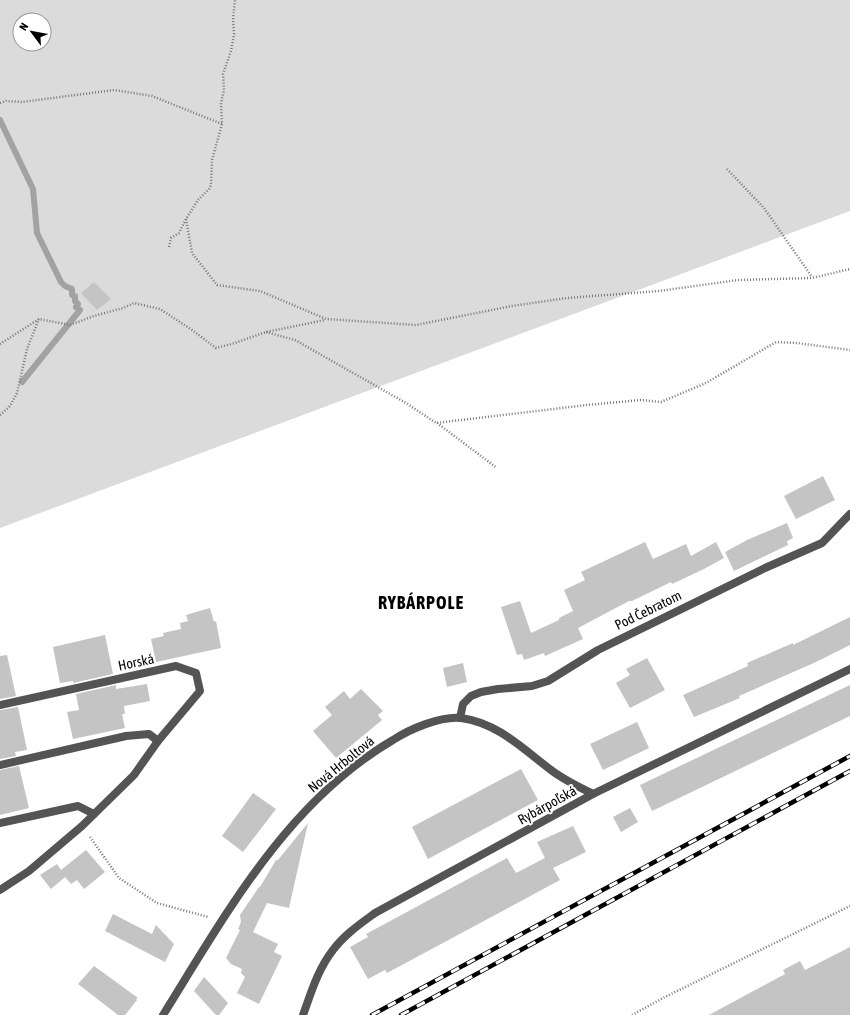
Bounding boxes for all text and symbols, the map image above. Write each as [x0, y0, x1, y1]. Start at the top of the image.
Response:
north arrow [12, 12, 52, 52]
text: N [17, 21, 30, 33]
street label: Pod Čebratom [612, 586, 684, 633]
district label: RYBÁRPOLE [378, 592, 464, 613]
street label: Horská [117, 650, 155, 674]
street label: Nová Hrboltová [305, 732, 377, 796]
street label: Rybárpoľská [515, 782, 579, 828]

